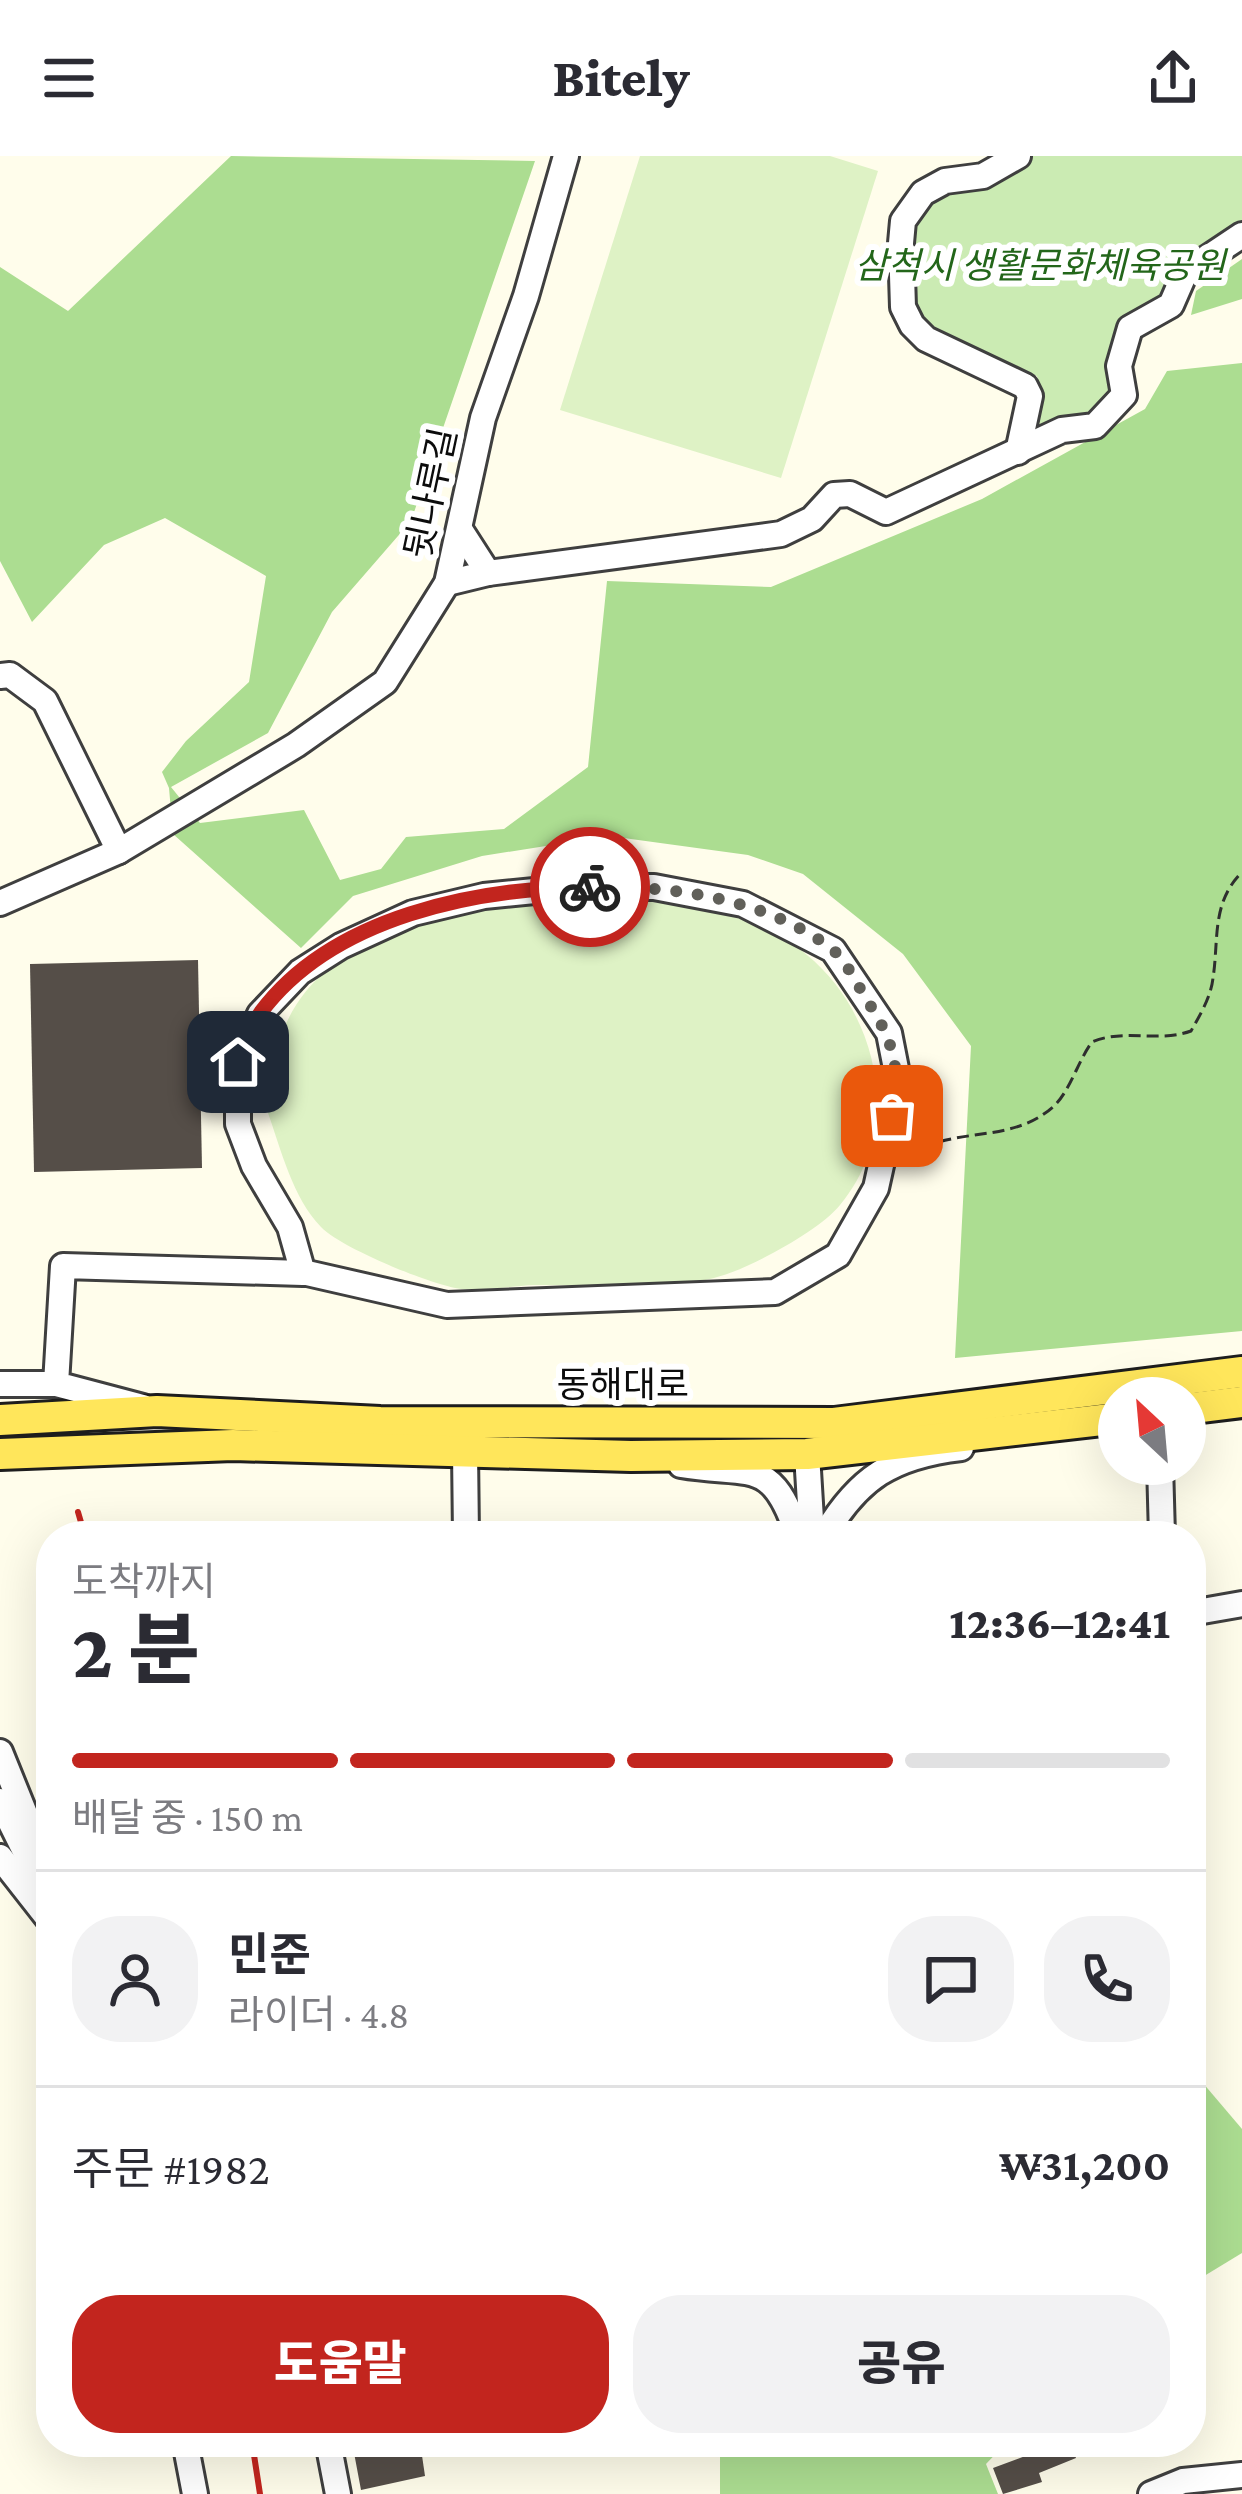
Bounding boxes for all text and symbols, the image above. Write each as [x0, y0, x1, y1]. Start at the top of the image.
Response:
icon: menu [36, 45, 102, 111]
icon: share [1140, 45, 1206, 111]
text: Bitely [552, 48, 690, 108]
park label: 삼척시 생활문화체육공원 [854, 246, 1228, 286]
street label: 뒷나루길 [398, 424, 464, 562]
courier [530, 827, 650, 947]
icon: bike [557, 854, 623, 920]
pin [187, 1011, 289, 1113]
icon: home [205, 1029, 271, 1095]
pin [841, 1065, 943, 1167]
icon: bag [859, 1083, 925, 1149]
street label: 동해대로 [557, 1365, 689, 1405]
north arrow [1098, 1377, 1206, 1485]
map controls [1098, 1377, 1206, 1485]
text: 도착까지 [72, 1560, 216, 1603]
text: 12:36–12:41 [949, 1598, 1170, 1648]
text: 2 분 [72, 1607, 200, 1694]
text: 배달 중 · 150 m [72, 1796, 303, 1839]
button: person [72, 1916, 198, 2042]
button: chat [888, 1916, 1014, 2042]
button: phone [1044, 1916, 1170, 2042]
text: 민준 [228, 1930, 311, 1980]
text: 라이더 · 4.8 [228, 1993, 409, 2036]
text: ₩31,200 [999, 2140, 1170, 2190]
text: 주문 #1982 [72, 2144, 270, 2194]
button: 도움말 [72, 2295, 609, 2433]
button: 공유 [633, 2295, 1170, 2433]

